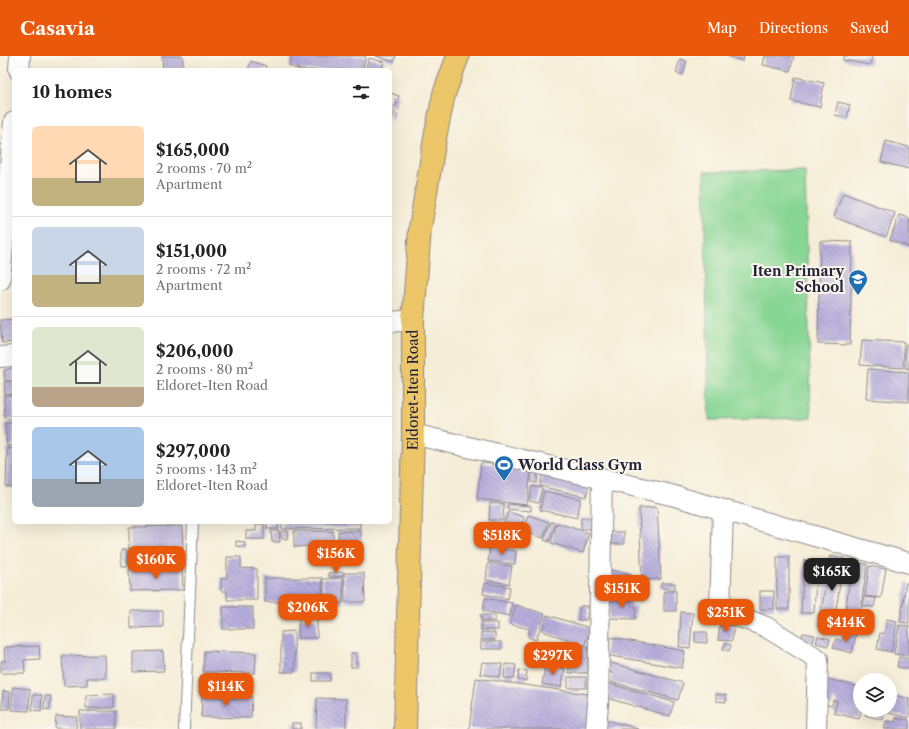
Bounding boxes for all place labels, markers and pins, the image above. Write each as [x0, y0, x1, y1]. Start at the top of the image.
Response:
place label: Iten Primary School [752, 262, 844, 296]
school or university icon: Iten Primary School [847, 268, 869, 296]
sports icon: World Class Gym [493, 454, 515, 482]
place label: World Class Gym [517, 456, 642, 474]
pin: $518K [474, 522, 530, 556]
pin: $156K [308, 540, 364, 574]
pin: $160K [128, 546, 184, 580]
pin: $165K [804, 558, 860, 592]
pin: $151K [594, 575, 650, 609]
pin: $206K [280, 594, 336, 628]
pin: $251K [698, 599, 754, 633]
pin: $414K [818, 609, 874, 643]
pin: $297K [525, 642, 581, 676]
pin: $114K [198, 673, 254, 707]

